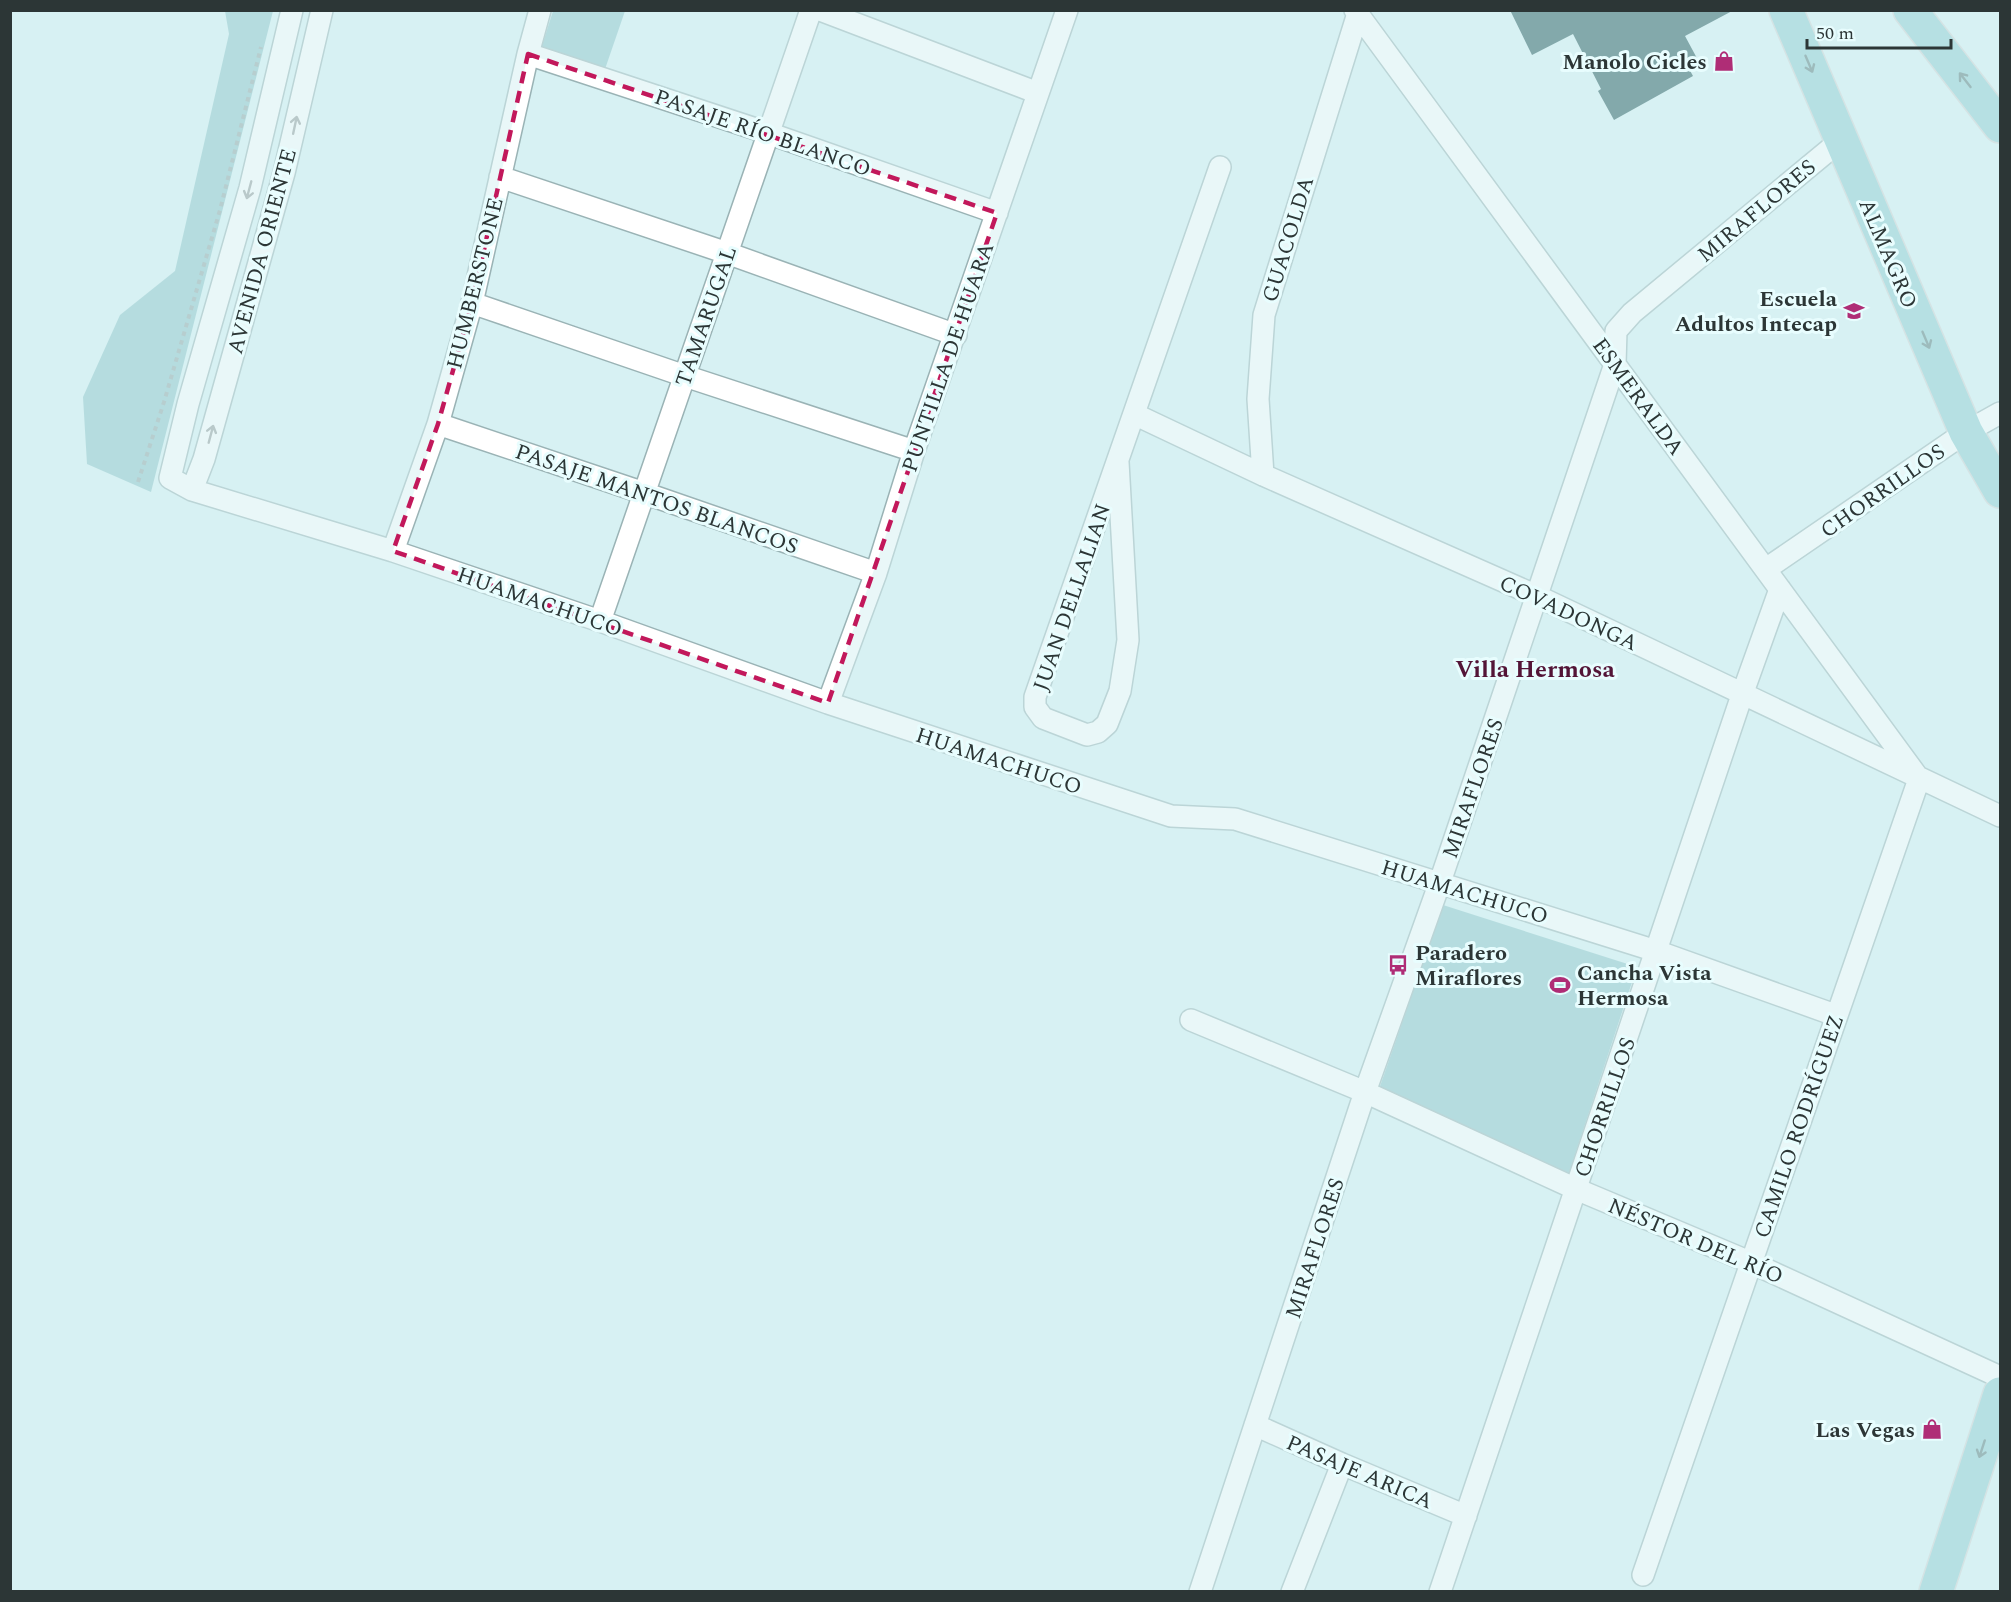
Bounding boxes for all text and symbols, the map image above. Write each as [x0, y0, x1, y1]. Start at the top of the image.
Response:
scale bar [1807, 12, 1951, 50]
text: 50 m [1816, 20, 1854, 47]
place label: Manolo Cicles [1562, 46, 1707, 79]
shop icon: Manolo Cicles [1712, 49, 1736, 73]
one-way arrow [1803, 55, 1815, 73]
one-way arrow [1958, 73, 1971, 89]
street label: PASAJE RÍO BLANCO [650, 81, 875, 186]
one-way arrow [290, 115, 301, 135]
street label: AVENIDA ORIENTE [219, 145, 306, 358]
street label: MIRAFLORES [1690, 151, 1824, 271]
street label: GUACOLDA [1254, 173, 1323, 306]
one-way arrow [243, 180, 255, 199]
street label: ALMAGRO [1850, 193, 1926, 314]
street label: HUMBERSTONE [438, 194, 513, 373]
street label: PUNTILLA DE HUARA [894, 238, 1003, 477]
street label: TAMARUGAL [667, 242, 746, 391]
place label: Escuela Adultos Intecap [1675, 283, 1838, 341]
school or university icon: Escuela Adultos Intecap [1842, 299, 1866, 323]
street label: ESMERALDA [1584, 331, 1692, 463]
one-way arrow [1921, 331, 1932, 349]
one-way arrow [206, 425, 217, 444]
street label: PASAJE MANTOS BLANCOS [511, 435, 802, 563]
street label: CHORRILLOS [1813, 436, 1952, 547]
street label: JUAN DELLALIAN [1025, 499, 1120, 696]
street label: HUAMACHUCO [452, 559, 627, 646]
street label: COVADONGA [1494, 567, 1643, 660]
district label: Villa Hermosa [1455, 652, 1615, 688]
street label: MIRAFLORES [1434, 714, 1513, 863]
street label: HUAMACHUCO [911, 719, 1086, 804]
street label: HUAMACHUCO [1377, 851, 1552, 934]
place label: Paradero Miraflores [1415, 937, 1522, 995]
bus stop icon: Paradero Miraflores [1386, 953, 1410, 977]
place label: Cancha Vista Hermosa [1577, 957, 1712, 1015]
sports icon: Cancha Vista Hermosa [1548, 973, 1572, 997]
street label: CAMILO RODRÍGUEZ [1746, 1010, 1853, 1243]
street label: CHORRILLOS [1566, 1033, 1645, 1182]
street label: MIRAFLORES [1277, 1174, 1354, 1323]
street label: NÉSTOR DEL RÍO [1603, 1190, 1788, 1293]
place label: Las Vegas [1815, 1414, 1915, 1447]
shop icon: Las Vegas [1920, 1417, 1944, 1441]
street label: PASAJE ARICA [1281, 1427, 1438, 1518]
one-way arrow [1976, 1439, 1987, 1458]

